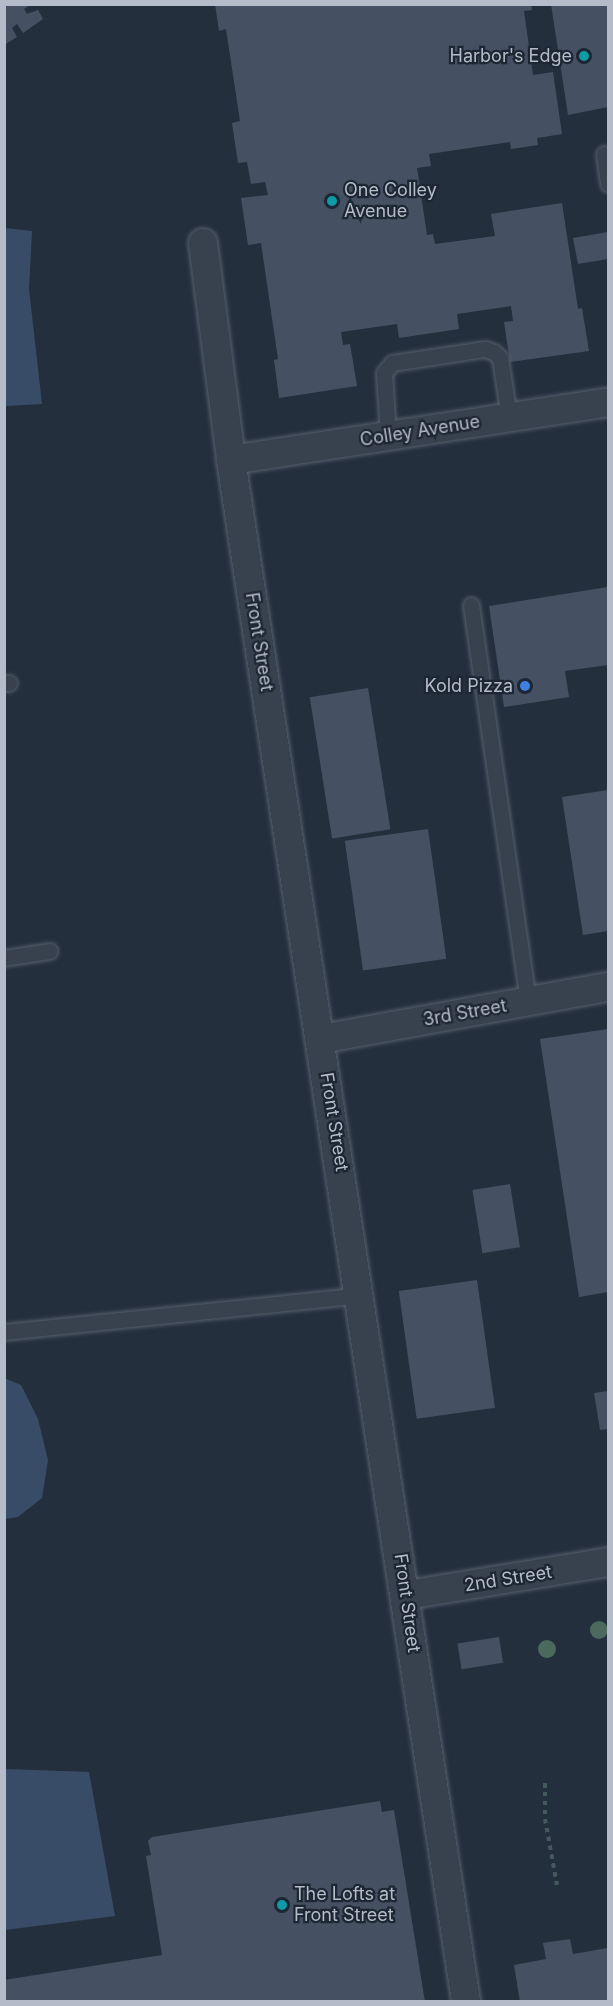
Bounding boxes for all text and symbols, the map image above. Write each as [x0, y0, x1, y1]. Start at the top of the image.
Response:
place label: Harbor's Edge [450, 45, 572, 67]
marker: Harbor's Edge [577, 49, 591, 63]
place label: One Colley Avenue [344, 180, 437, 222]
marker: One Colley Avenue [325, 194, 339, 208]
street label: Colley Avenue [358, 411, 482, 451]
street label: Front Street [241, 591, 277, 693]
place label: Kold Pizza [425, 675, 513, 697]
marker: Kold Pizza [518, 679, 532, 693]
street label: 3rd Street [422, 995, 508, 1031]
street label: Front Street [316, 1071, 352, 1173]
street label: Front Street [389, 1552, 425, 1654]
street label: 2nd Street [463, 1561, 553, 1597]
place label: The Lofts at Front Street [294, 1884, 395, 1926]
marker: The Lofts at Front Street [275, 1898, 289, 1912]

